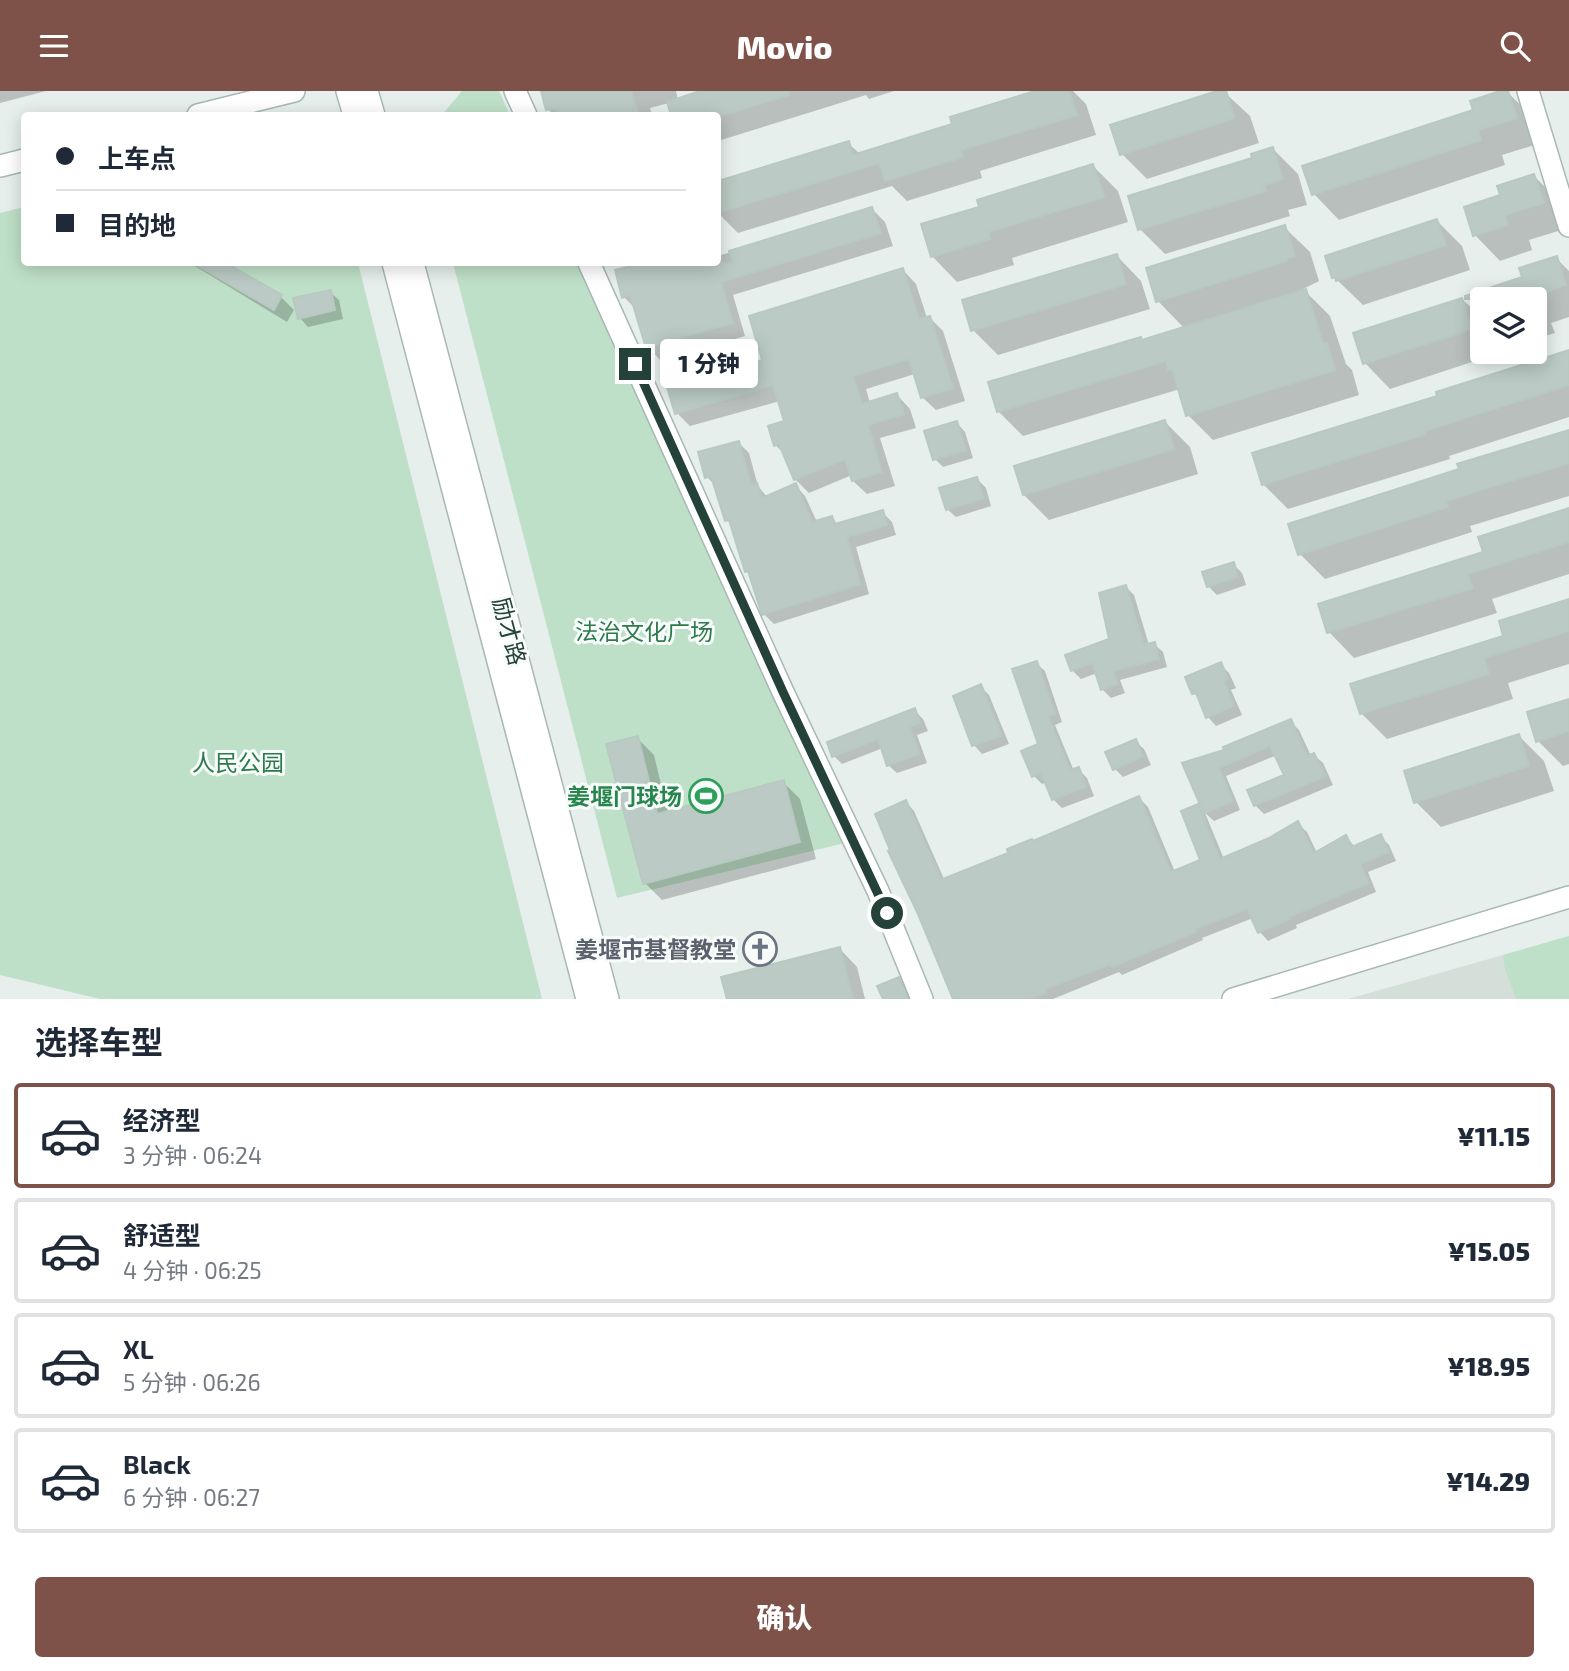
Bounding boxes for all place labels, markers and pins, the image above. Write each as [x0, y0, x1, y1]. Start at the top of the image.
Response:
sports icon: 姜堰门球场 [687, 777, 725, 815]
place label: 姜堰门球场 [567, 782, 682, 810]
church icon: 姜堰市基督教堂 [741, 930, 779, 968]
place label: 姜堰市基督教堂 [575, 935, 736, 963]

